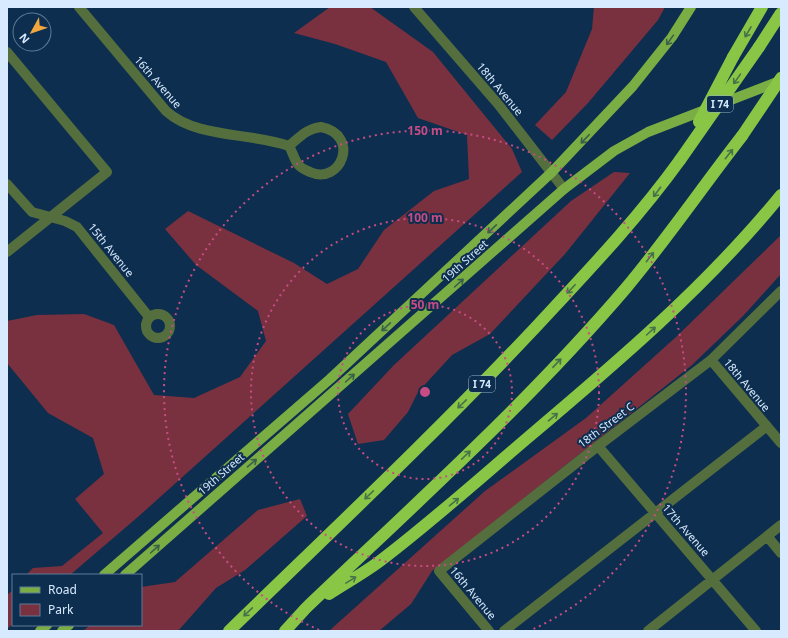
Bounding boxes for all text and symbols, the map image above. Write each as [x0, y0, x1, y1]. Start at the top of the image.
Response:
north arrow [12, 12, 52, 52]
one-way arrow [744, 26, 752, 37]
text: N [15, 30, 33, 47]
one-way arrow [666, 34, 674, 45]
street label: 16th Avenue [131, 52, 185, 111]
street label: 18th Avenue [474, 59, 527, 118]
one-way arrow [733, 73, 741, 84]
road number: I 74 [707, 96, 733, 112]
text: 150 m [407, 122, 443, 139]
one-way arrow [581, 133, 590, 143]
one-way arrow [724, 148, 733, 159]
one-way arrow [653, 186, 661, 197]
text: 100 m [407, 209, 443, 226]
street label: 15th Avenue [85, 220, 138, 280]
one-way arrow [487, 224, 497, 234]
street label: 19th Street [438, 236, 491, 285]
one-way arrow [646, 252, 655, 263]
one-way arrow [453, 279, 464, 288]
one-way arrow [566, 284, 576, 294]
text: 50 m [411, 296, 439, 313]
one-way arrow [381, 322, 391, 332]
one-way arrow [646, 327, 656, 336]
street label: 18th Avenue [721, 355, 774, 414]
one-way arrow [553, 358, 562, 369]
one-way arrow [345, 374, 355, 383]
road number: I 74 [469, 376, 495, 392]
centre of rings [418, 385, 432, 399]
one-way arrow [457, 399, 467, 409]
street label: 18th Street C [575, 399, 637, 451]
one-way arrow [547, 412, 558, 421]
street label: 19th Street [194, 449, 247, 498]
one-way arrow [460, 451, 471, 460]
one-way arrow [247, 459, 257, 468]
one-way arrow [364, 490, 374, 499]
one-way arrow [449, 497, 460, 506]
street label: 17th Avenue [659, 500, 713, 559]
one-way arrow [149, 545, 159, 554]
street label: 16th Avenue [447, 563, 500, 622]
legend [12, 574, 142, 626]
one-way arrow [345, 576, 356, 584]
text: Road [48, 581, 77, 598]
text: Park [48, 601, 74, 618]
one-way arrow [243, 607, 253, 617]

